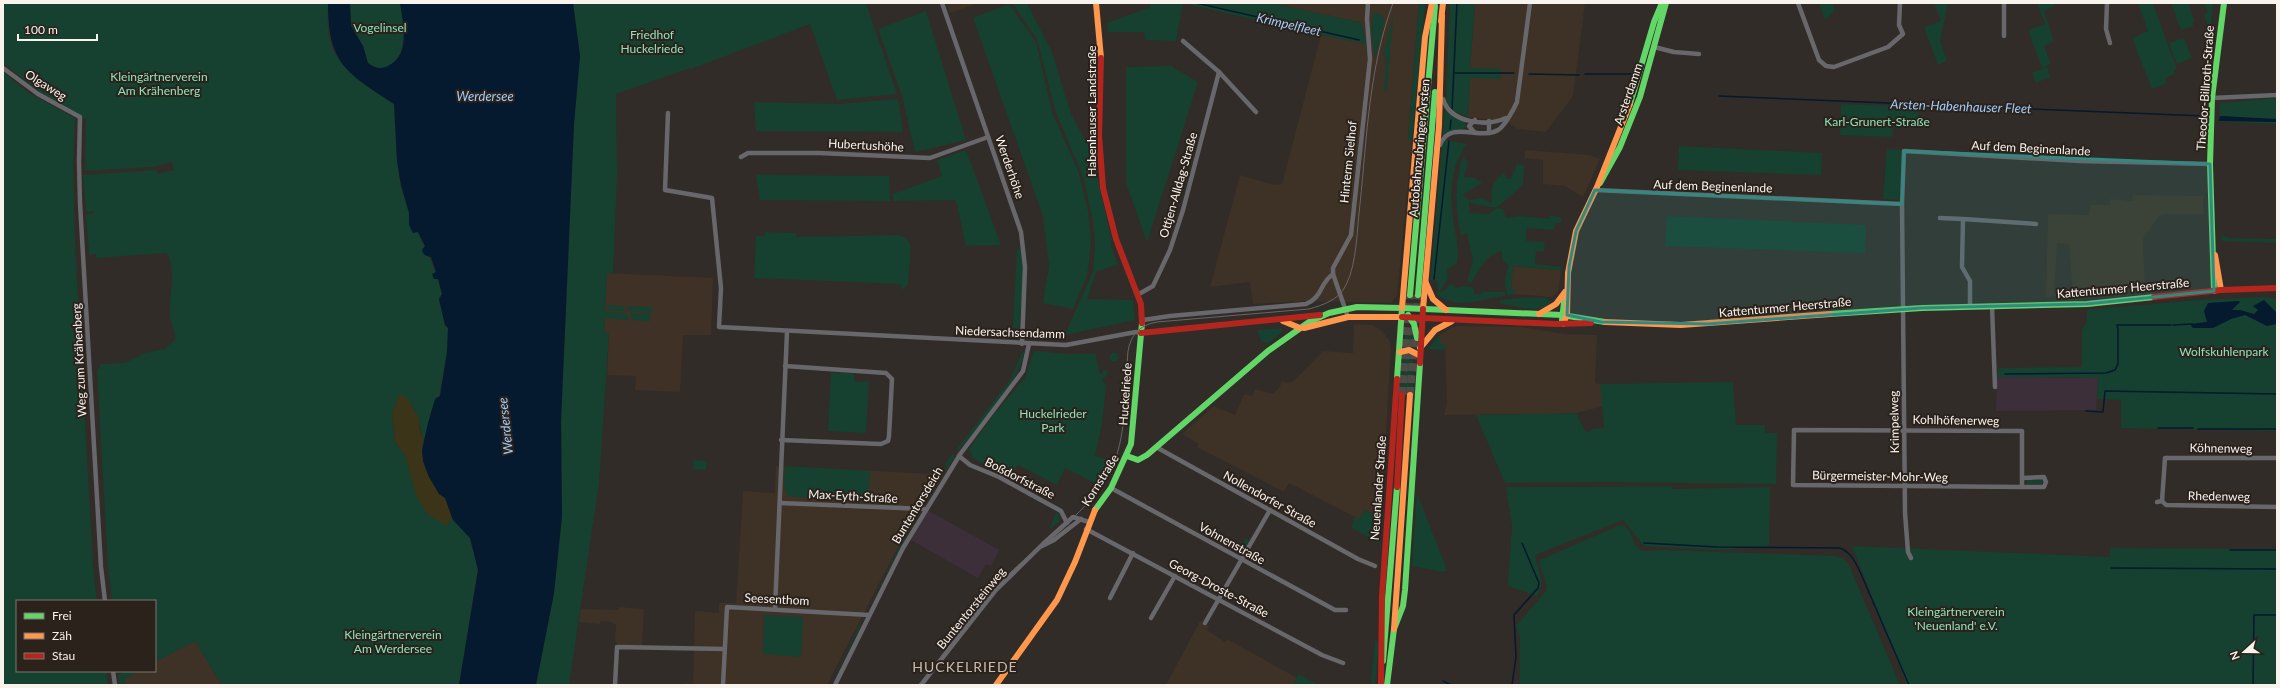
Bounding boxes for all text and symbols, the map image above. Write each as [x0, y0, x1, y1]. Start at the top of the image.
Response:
water label: Krimpelfleet [1255, 9, 1323, 39]
scale bar [18, 16, 97, 42]
park label: Vogelinsel [353, 20, 407, 35]
text: 100 m [24, 22, 58, 37]
street label: Theodor-Billroth-Straße [2193, 25, 2217, 151]
park label: Friedhof Huckelriede [620, 27, 684, 56]
street label: Habenhauser Landstraße [1084, 45, 1099, 177]
street label: Arsterdamm [1610, 61, 1646, 127]
street label: Olgaweg [22, 66, 70, 104]
park label: Kleingärtnerverein Am Krähenberg [110, 69, 208, 98]
street label: Autobahnzubringer Arsten [1405, 78, 1433, 218]
water label: Werdersee [456, 88, 514, 104]
water label: Arsten-Habenhauser Fleet [1889, 96, 2032, 116]
park label: Karl-Grunert-Straße [1824, 114, 1930, 129]
street label: Hinterm Sielhof [1336, 119, 1360, 204]
street label: Ottjen-Alldag-Straße [1156, 130, 1200, 240]
street label: Werderhöhe [992, 133, 1028, 201]
street label: Hubertushöhe [828, 136, 904, 154]
street label: Auf dem Beginenlande [1971, 137, 2091, 159]
street label: Auf dem Beginenlande [1653, 176, 1773, 196]
street label: Kattenturmer Heerstraße [2056, 275, 2190, 301]
street label: Kattenturmer Heerstraße [1718, 294, 1852, 320]
street label: Weg zum Krähenberg [69, 303, 89, 417]
street label: Niedersachsendamm [955, 323, 1065, 341]
park label: Wolfskuhlenpark [2179, 344, 2270, 359]
street label: Huckelriede [1115, 362, 1135, 426]
street label: Krimpelweg [1886, 390, 1902, 454]
water label: Werdersee [494, 397, 516, 455]
park label: Huckelrieder Park [1019, 406, 1087, 435]
street label: Kohlhöfenerweg [1912, 412, 2000, 428]
street label: Neuenlander Straße [1367, 435, 1389, 541]
street label: Köhnenweg [2190, 440, 2252, 456]
street label: Kornstraße [1078, 451, 1122, 509]
street label: Boßdorfstraße [982, 454, 1058, 502]
street label: Buntentorsdeich [888, 464, 946, 546]
street label: Nollendorfer Straße [1221, 467, 1319, 531]
street label: Bürgermeister-Mohr-Weg [1812, 467, 1948, 485]
street label: Max-Eyth-Straße [808, 486, 898, 506]
street label: Rhedenweg [2188, 488, 2250, 504]
street label: Vohnenstraße [1196, 519, 1268, 567]
street label: Georg-Droste-Straße [1166, 555, 1272, 621]
street label: Buntentorsteinweg [933, 564, 1009, 652]
street label: Seesenthom [744, 590, 810, 608]
legend [16, 600, 156, 672]
park label: Kleingärtnerverein 'Neuenland' e.V. [1907, 604, 2005, 633]
text: Frei [52, 608, 72, 623]
park label: Kleingärtnerverein Am Werdersee [344, 627, 442, 656]
text: Zäh [52, 628, 72, 643]
north arrow [2224, 632, 2264, 672]
text: Stau [52, 648, 75, 663]
text: N [2227, 649, 2242, 662]
district label: HUCKELRIEDE [912, 658, 1018, 675]

